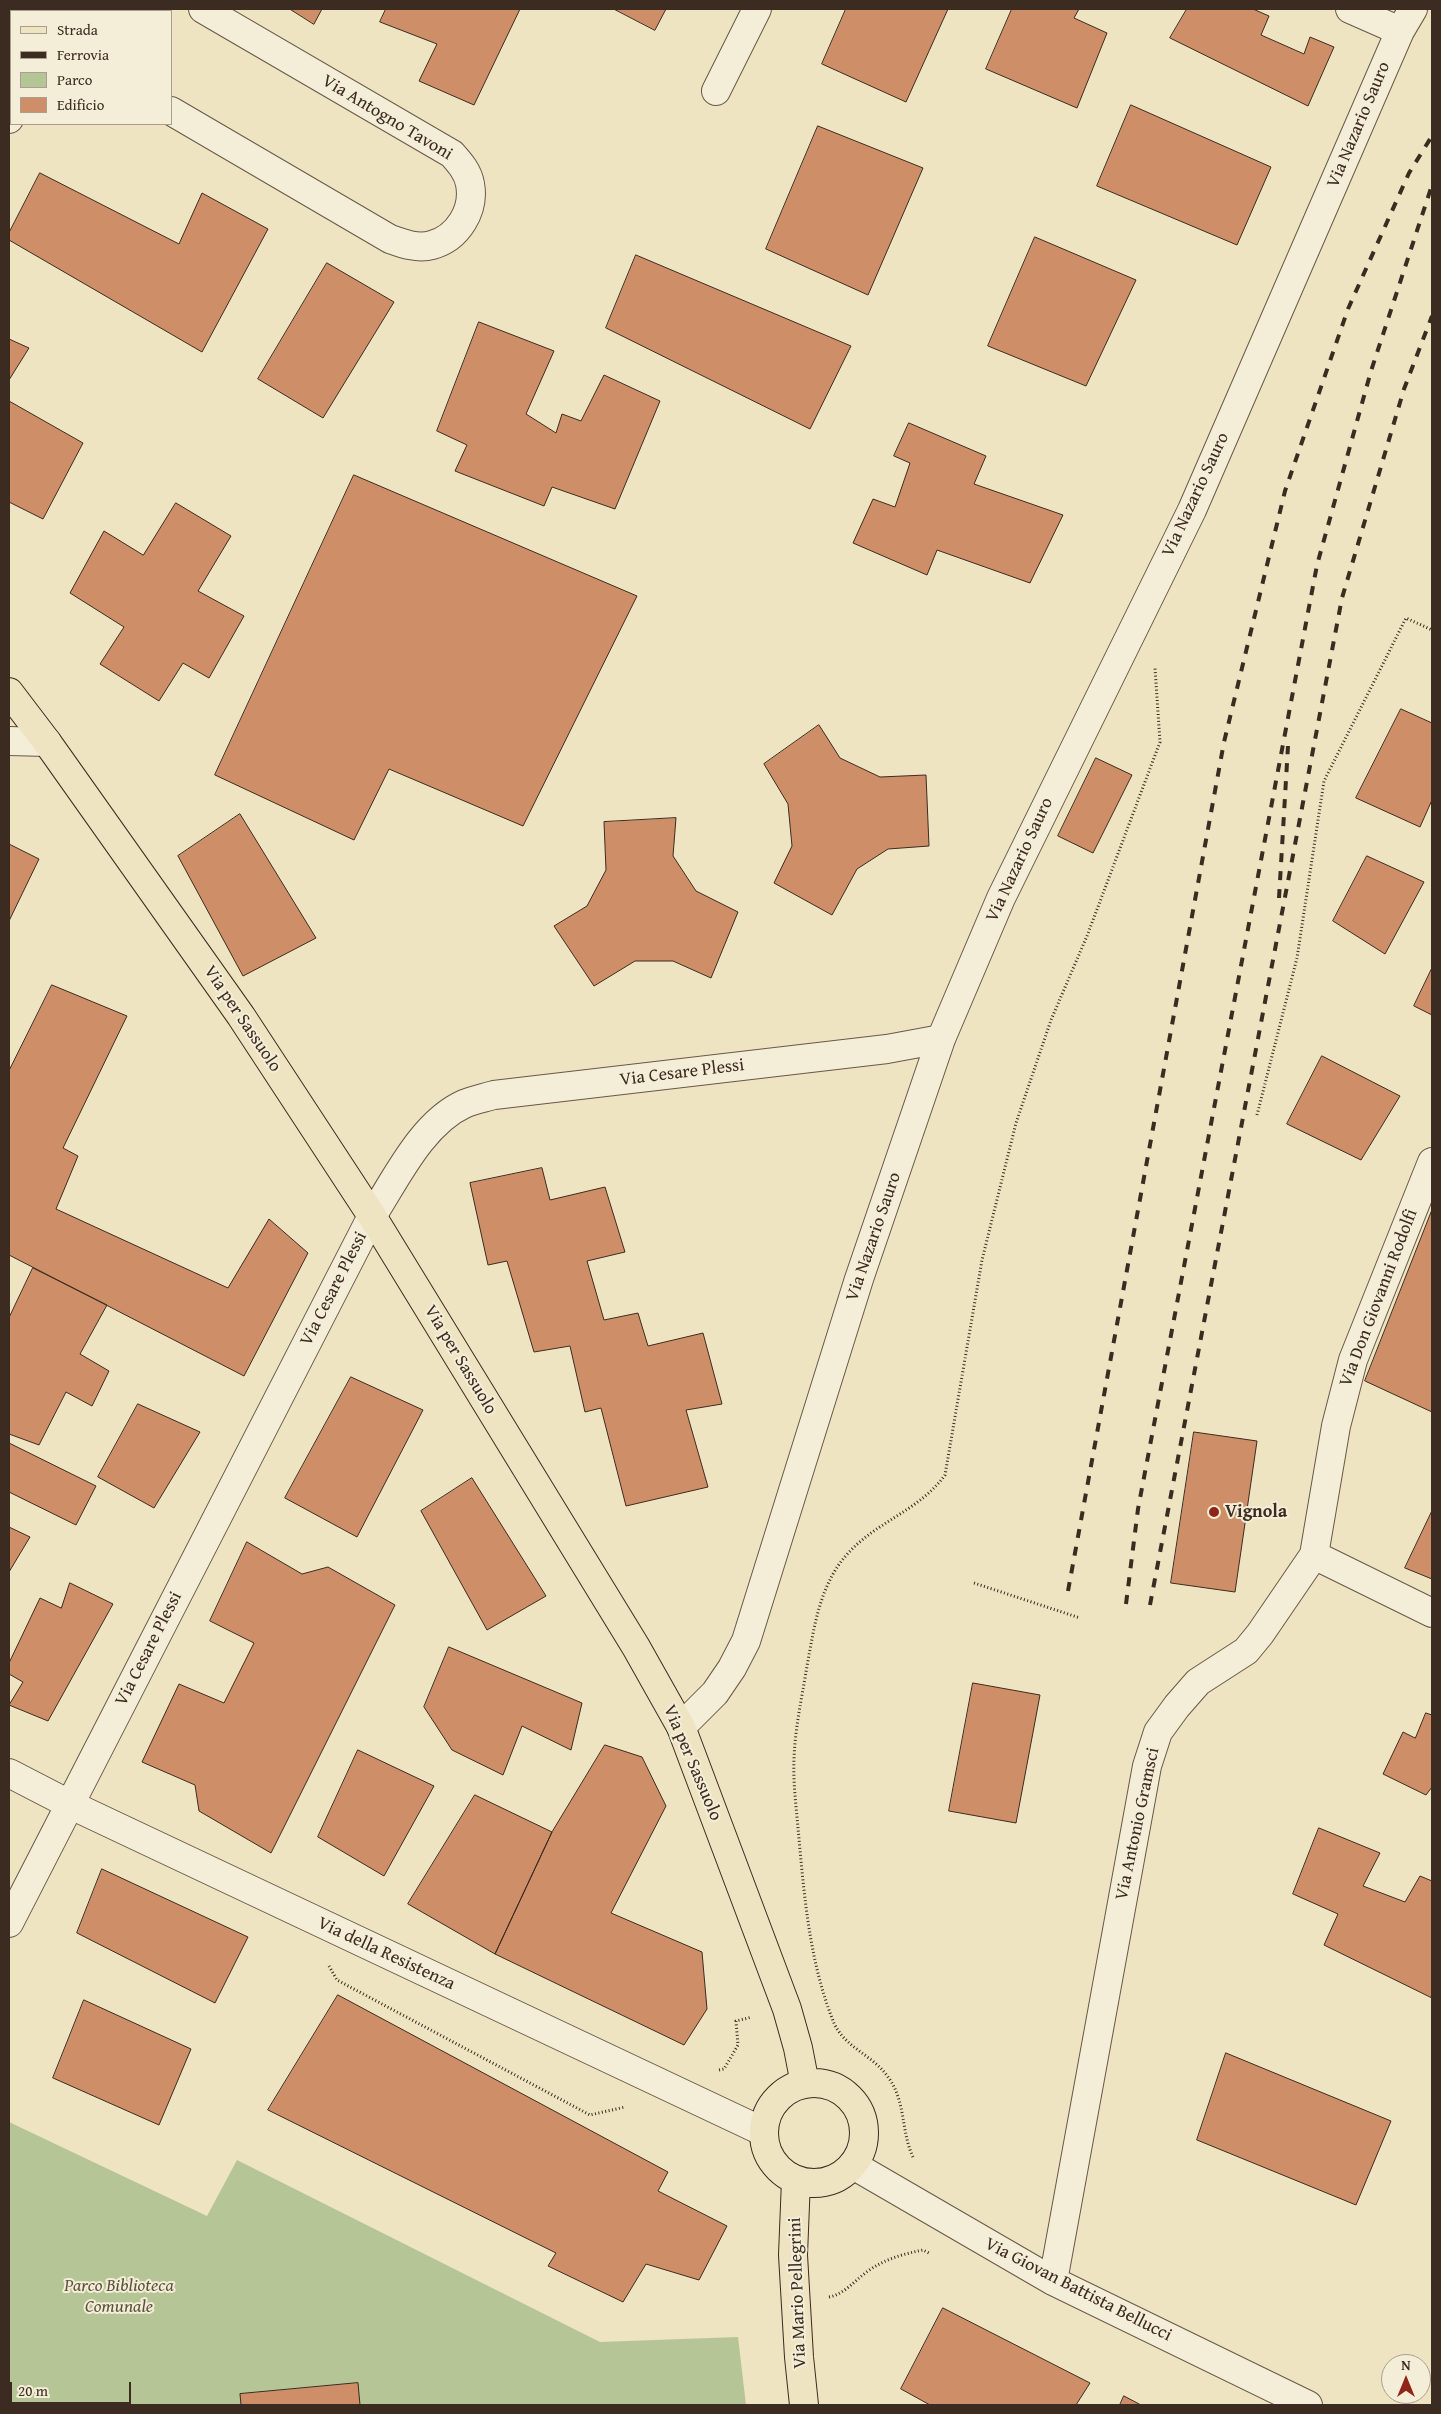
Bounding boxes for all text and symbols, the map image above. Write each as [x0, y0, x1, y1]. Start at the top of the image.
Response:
legend [10, 10, 172, 125]
text: Strada [57, 19, 98, 40]
text: Ferrovia [57, 44, 109, 65]
street label: Via Nazario Sauro [1323, 59, 1395, 191]
text: Parco [57, 69, 92, 90]
street label: Via Antogno Tavoni [318, 70, 456, 166]
text: Edificio [57, 94, 104, 115]
street label: Via Nazario Sauro [1158, 429, 1234, 561]
street label: Via Nazario Sauro [982, 794, 1058, 926]
street label: Via per Sassuolo [198, 962, 286, 1076]
street label: Via Cesare Plessi [619, 1055, 745, 1091]
street label: Via Nazario Sauro [842, 1170, 906, 1304]
street label: Via Don Giovanni Rodolfi [1335, 1206, 1423, 1390]
street label: Via Cesare Plessi [296, 1228, 372, 1350]
street label: Via per Sassuolo [419, 1301, 501, 1419]
place label: Vignola [1225, 1501, 1287, 1523]
marker: Vignola [1207, 1505, 1221, 1519]
street label: Via Cesare Plessi [111, 1588, 187, 1710]
street label: Via per Sassuolo [658, 1702, 726, 1824]
street label: Via Antonio Gramsci [1111, 1746, 1165, 1902]
street label: Via della Resistenza [314, 1913, 458, 1995]
street label: Via Mario Pellegrini [785, 2217, 811, 2369]
street label: Via Giovan Battista Bellucci [981, 2233, 1175, 2347]
park label: Parco Biblioteca Comunale [64, 2275, 174, 2318]
north arrow [1381, 2354, 1431, 2404]
text: N [1401, 2355, 1411, 2375]
scale bar [12, 2372, 134, 2404]
text: 20 m [18, 2380, 48, 2401]

